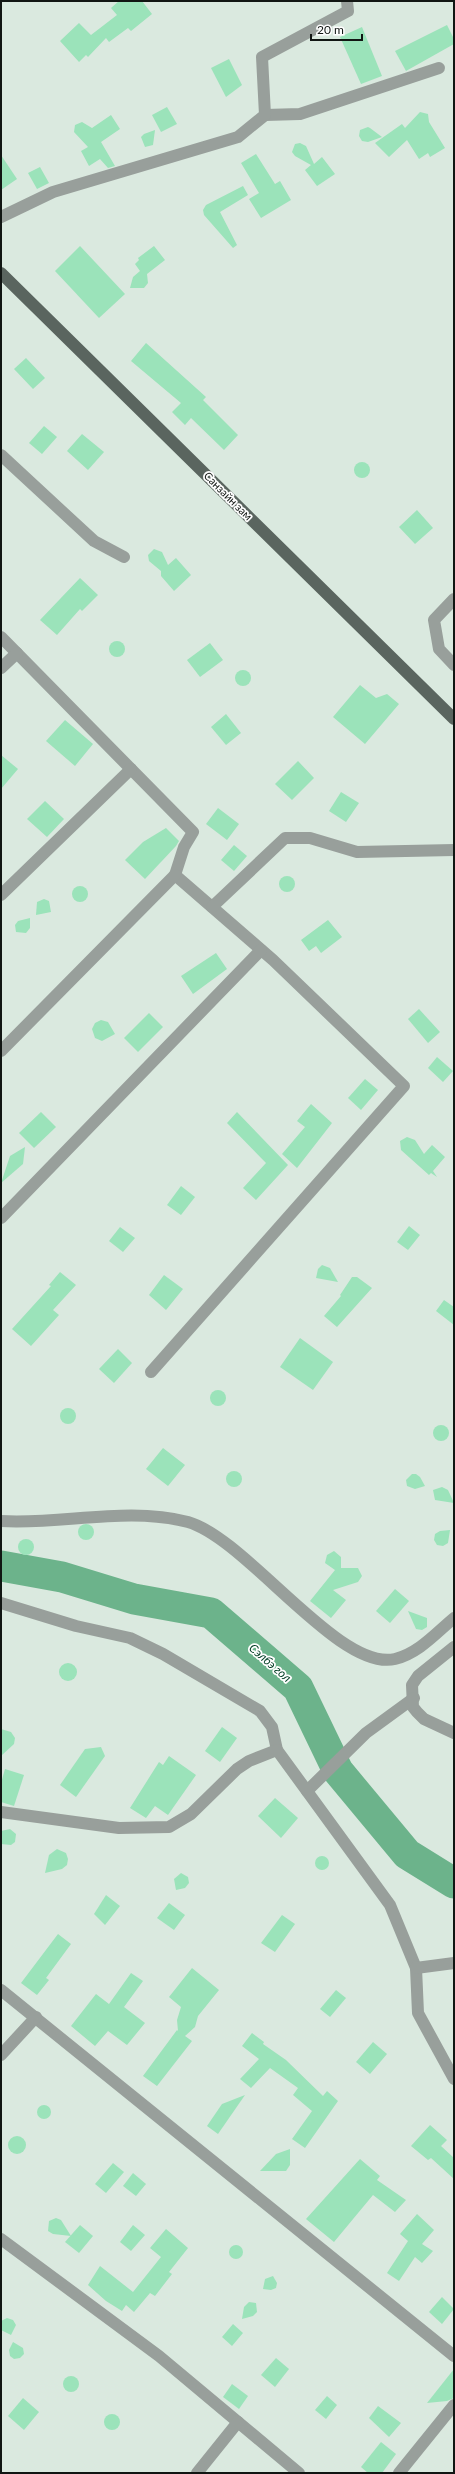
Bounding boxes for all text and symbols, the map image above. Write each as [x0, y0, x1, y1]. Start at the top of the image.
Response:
scale bar [311, 16, 362, 42]
text: 20 m [317, 22, 344, 37]
street label: Санзайн зам [202, 469, 255, 522]
water label: Сэлбэ гол [246, 1640, 295, 1685]

